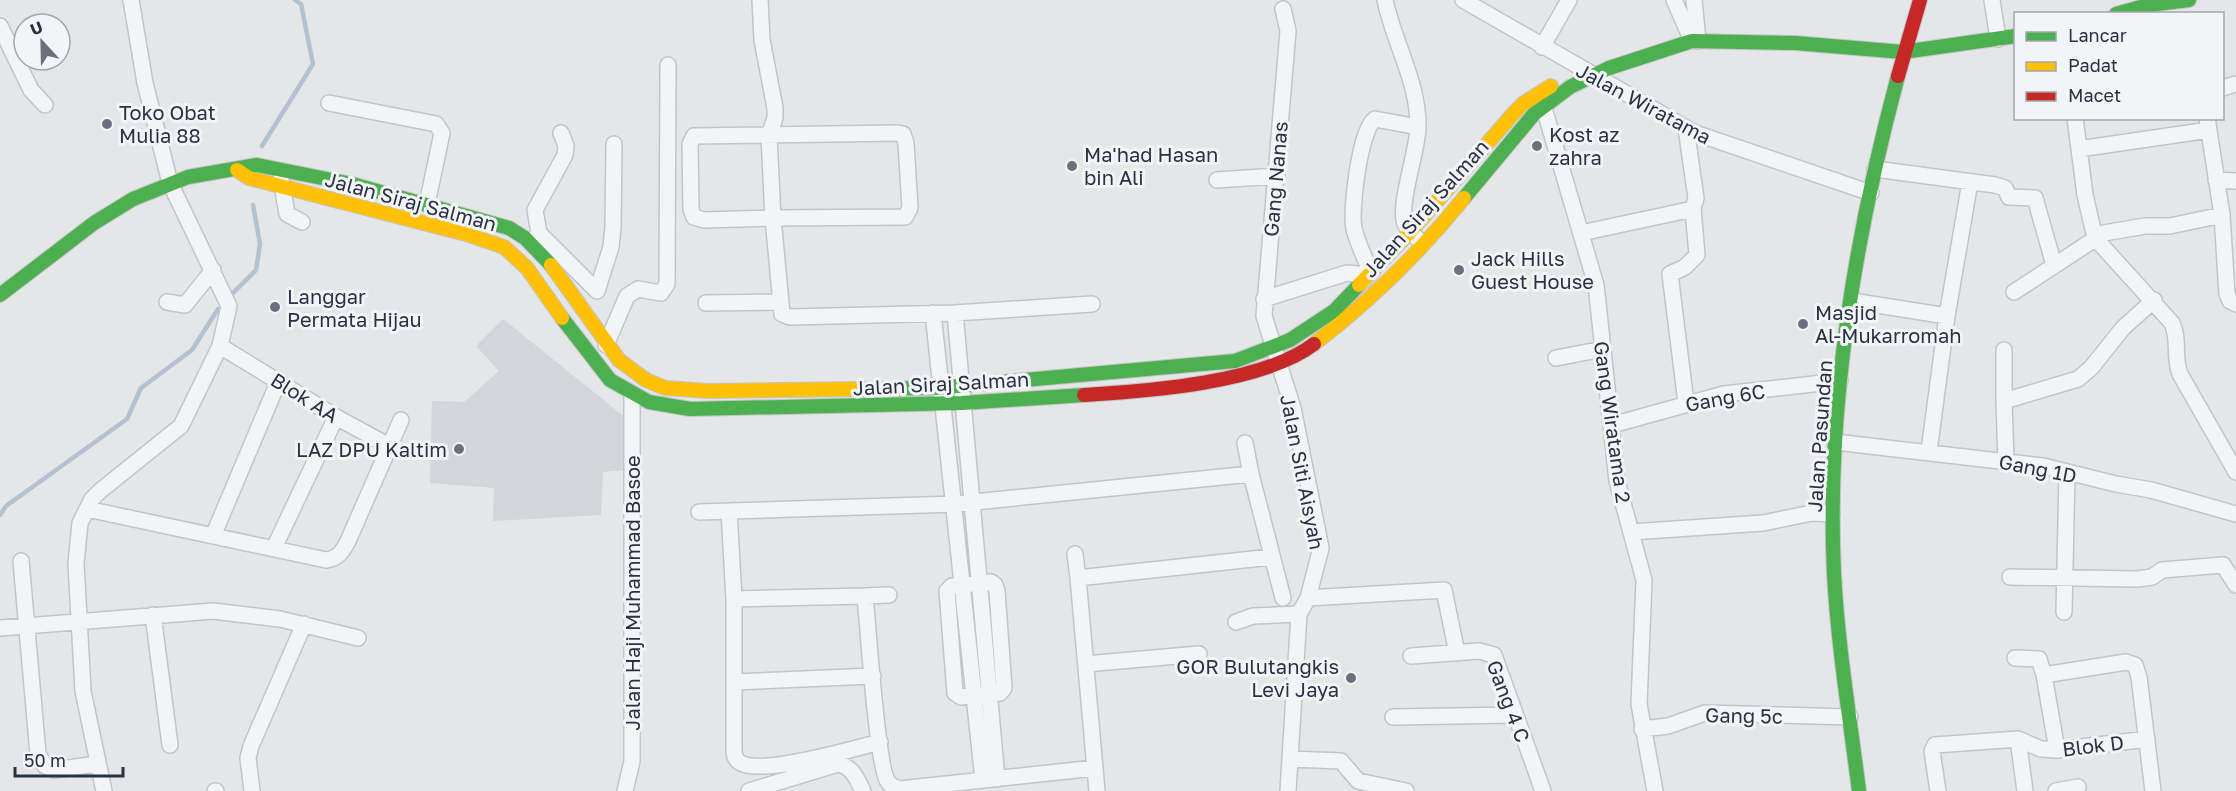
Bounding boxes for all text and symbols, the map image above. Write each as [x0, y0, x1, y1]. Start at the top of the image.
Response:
north arrow [12, 12, 72, 72]
legend [2014, 12, 2224, 120]
text: U [27, 17, 46, 40]
text: Lancar [2068, 24, 2127, 46]
text: Padat [2068, 54, 2118, 76]
street label: Jalan Wiratama [1573, 57, 1715, 149]
text: Macet [2068, 84, 2121, 106]
place label: Toko Obat Mulia 88 [119, 100, 216, 147]
marker: Toko Obat Mulia 88 [100, 117, 114, 131]
street label: Gang Nanas [1258, 120, 1292, 238]
place label: Kost az zahra [1549, 122, 1620, 169]
street label: Jalan Siraj Salman [1357, 134, 1493, 282]
marker: Kost az zahra [1530, 139, 1544, 153]
place label: Ma'had Hasan bin Ali [1084, 142, 1218, 189]
marker: Ma'had Hasan bin Ali [1065, 159, 1079, 173]
street label: Jalan Siraj Salman [323, 167, 499, 235]
place label: Jack Hills Guest House [1471, 246, 1594, 293]
marker: Jack Hills Guest House [1452, 263, 1466, 277]
place label: Langgar Permata Hijau [287, 284, 422, 331]
marker: Langgar Permata Hijau [268, 300, 282, 314]
place label: Masjid Al-Mukarromah [1815, 300, 1962, 347]
marker: Masjid Al-Mukarromah [1796, 317, 1810, 331]
street label: Gang Wiratama 2 [1590, 340, 1636, 504]
street label: Jalan Pasundan [1802, 359, 1836, 513]
street label: Jalan Siraj Salman [852, 366, 1030, 400]
street label: Blok AA [267, 367, 343, 427]
street label: Gang 6C [1683, 378, 1767, 416]
street label: Jalan Siti Aisyah [1276, 392, 1330, 552]
place label: LAZ DPU Kaltim [296, 437, 447, 461]
marker: LAZ DPU Kaltim [452, 442, 466, 456]
street label: Gang 1D [1997, 449, 2079, 487]
street label: Jalan Haji Muhammad Basoe [620, 455, 644, 731]
place label: GOR Bulutangkis Levi Jaya [1176, 654, 1339, 701]
street label: Gang 4 C [1482, 657, 1536, 745]
marker: GOR Bulutangkis Levi Jaya [1344, 671, 1358, 685]
street label: Gang 5c [1705, 702, 1783, 728]
street label: Blok D [2061, 729, 2125, 761]
scale bar [15, 740, 123, 778]
text: 50 m [24, 749, 66, 771]

